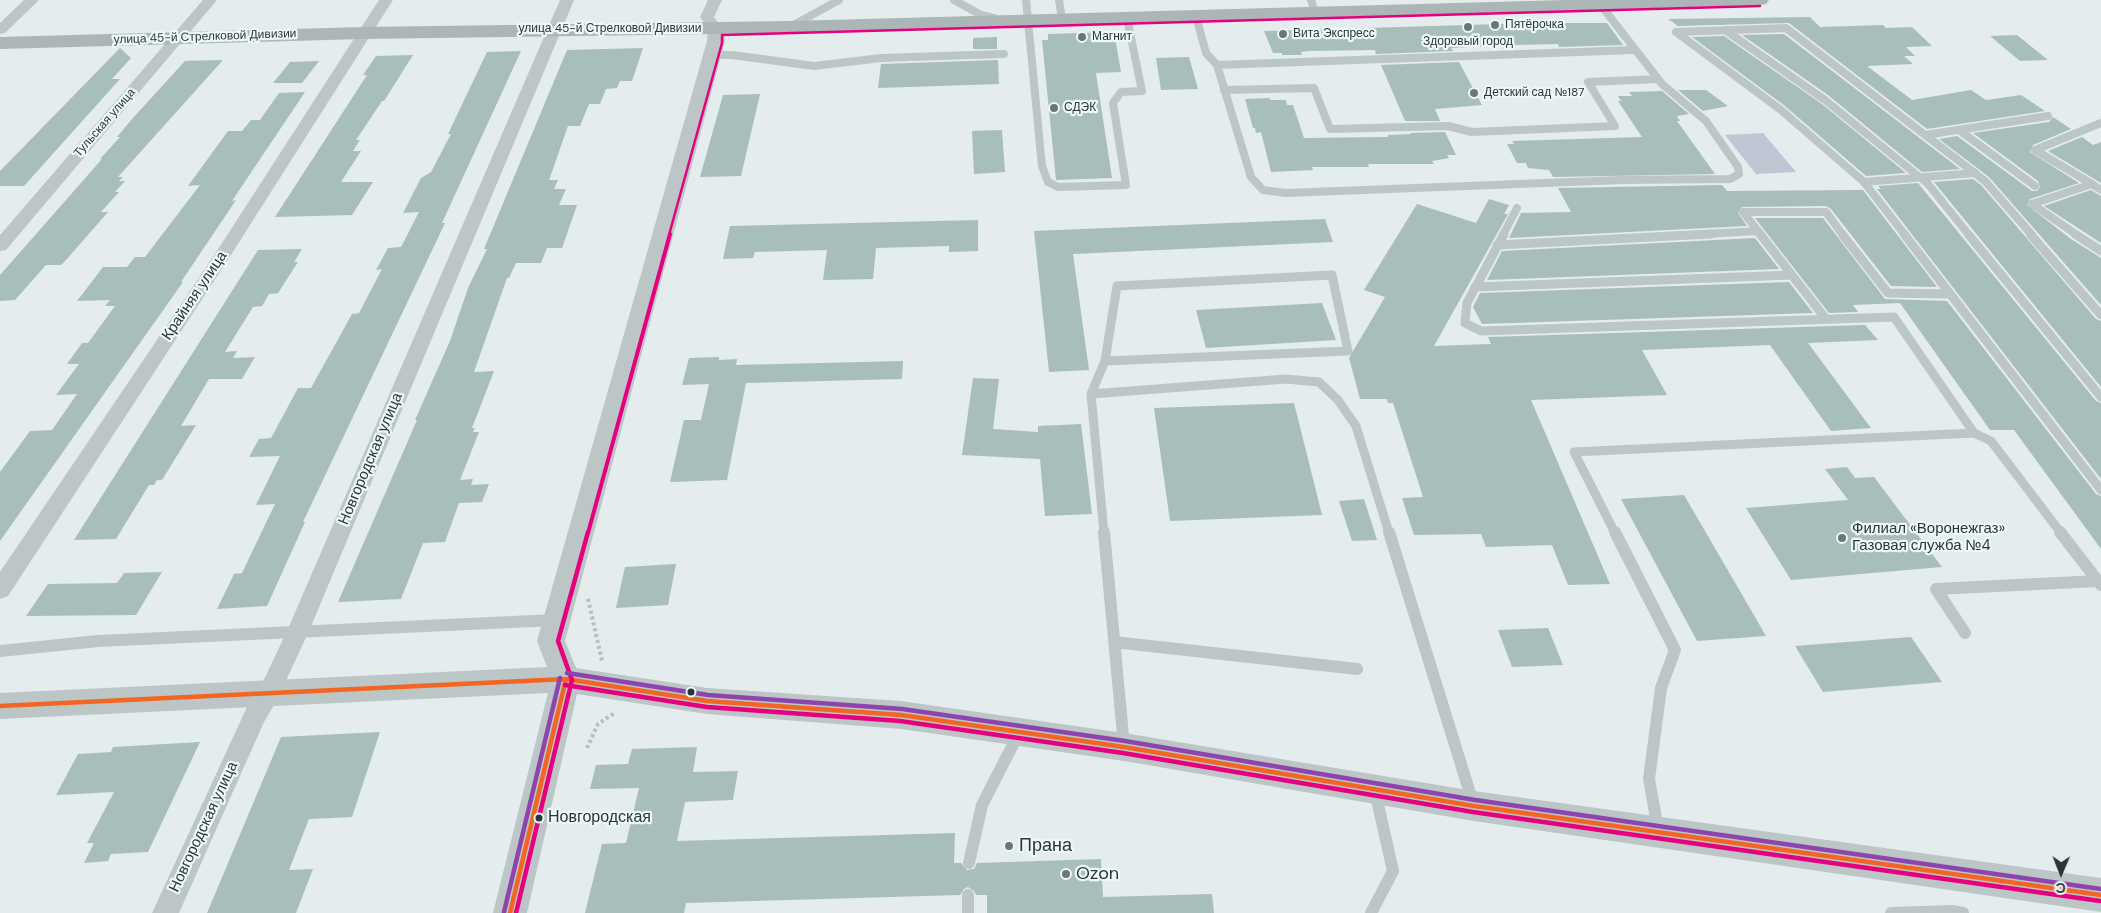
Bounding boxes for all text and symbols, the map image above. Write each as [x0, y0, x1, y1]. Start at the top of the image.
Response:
place label: Пятёрочка [1505, 18, 1564, 32]
marker: Пятёрочка [1489, 19, 1501, 31]
marker: Здоровый город [1462, 21, 1474, 33]
street label: улица 45-й Стрелковой Дивизии [519, 22, 701, 36]
street label: улица 45-й Стрелковой Дивизии [113, 27, 297, 47]
place label: Вита Экспресс [1293, 27, 1375, 41]
marker: Вита Экспресс [1277, 28, 1289, 40]
place label: Магнит [1092, 30, 1132, 44]
marker: Магнит [1076, 31, 1088, 43]
place label: Здоровый город [1423, 35, 1513, 49]
street label: Тульская улица [71, 86, 139, 160]
place label: Детский сад №187 [1484, 86, 1584, 100]
marker: Детский сад №187 [1468, 87, 1480, 99]
place label: СДЭК [1064, 101, 1096, 115]
marker: СДЭК [1048, 102, 1060, 114]
street label: Крайняя улица [159, 248, 231, 344]
street label: Новгородская улица [335, 390, 407, 528]
place label: Филиал «Воронежгаз» Газовая служба №4 [1852, 520, 2005, 555]
marker: Филиал «Воронежгаз» Газовая служба №4 [1836, 532, 1848, 544]
unlabelled marker [686, 687, 696, 697]
street label: Новгородская улица [166, 759, 242, 895]
place label: Новгородская [548, 808, 651, 828]
marker: Новгородская [534, 813, 544, 823]
place label: Прана [1019, 835, 1072, 857]
marker: Прана [1003, 840, 1015, 852]
north arrow [2036, 848, 2086, 898]
place label: Ozon [1076, 863, 1119, 885]
marker: Ozon [1060, 868, 1072, 880]
text: С [2056, 879, 2066, 897]

